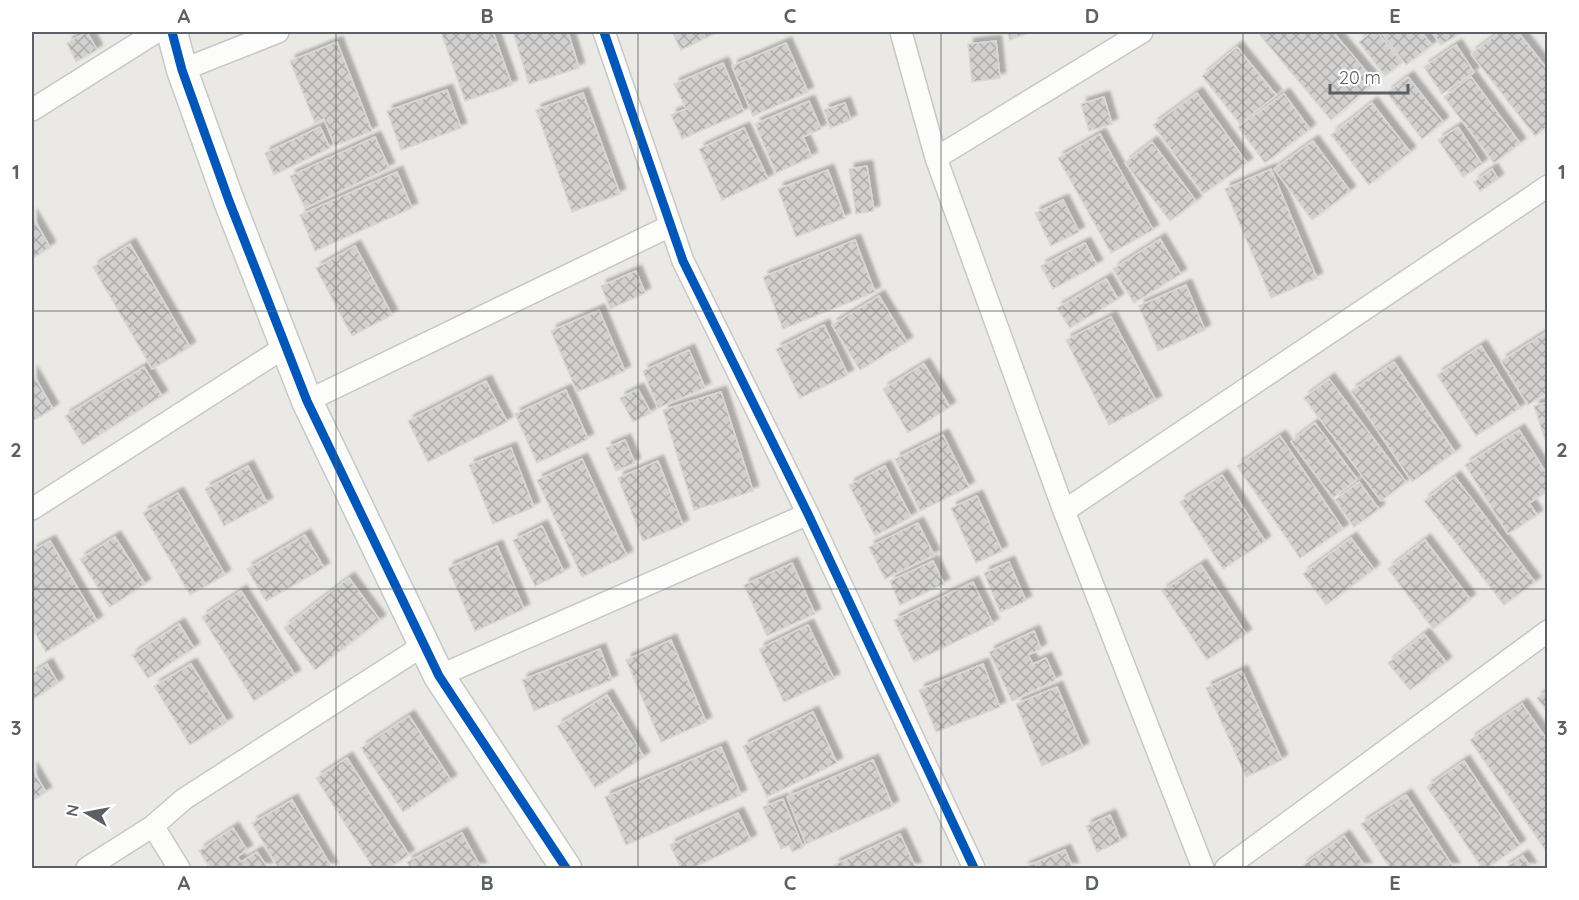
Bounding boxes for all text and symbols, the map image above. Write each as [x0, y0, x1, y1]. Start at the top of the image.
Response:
text: A [178, 3, 191, 28]
text: B [480, 3, 494, 28]
text: C [784, 3, 797, 28]
text: D [1085, 3, 1099, 28]
text: E [1389, 3, 1401, 28]
scale bar [1330, 57, 1408, 95]
text: 20 m [1339, 66, 1381, 89]
text: 1 [12, 159, 20, 184]
text: 1 [1558, 159, 1566, 184]
text: 2 [10, 437, 22, 462]
text: 2 [1556, 437, 1568, 462]
text: 3 [11, 715, 21, 740]
text: 3 [1557, 715, 1567, 740]
north arrow [57, 783, 117, 843]
text: N [61, 803, 83, 818]
text: A [178, 870, 191, 895]
text: B [480, 870, 494, 895]
text: C [784, 870, 797, 895]
text: D [1085, 870, 1099, 895]
text: E [1389, 870, 1401, 895]

